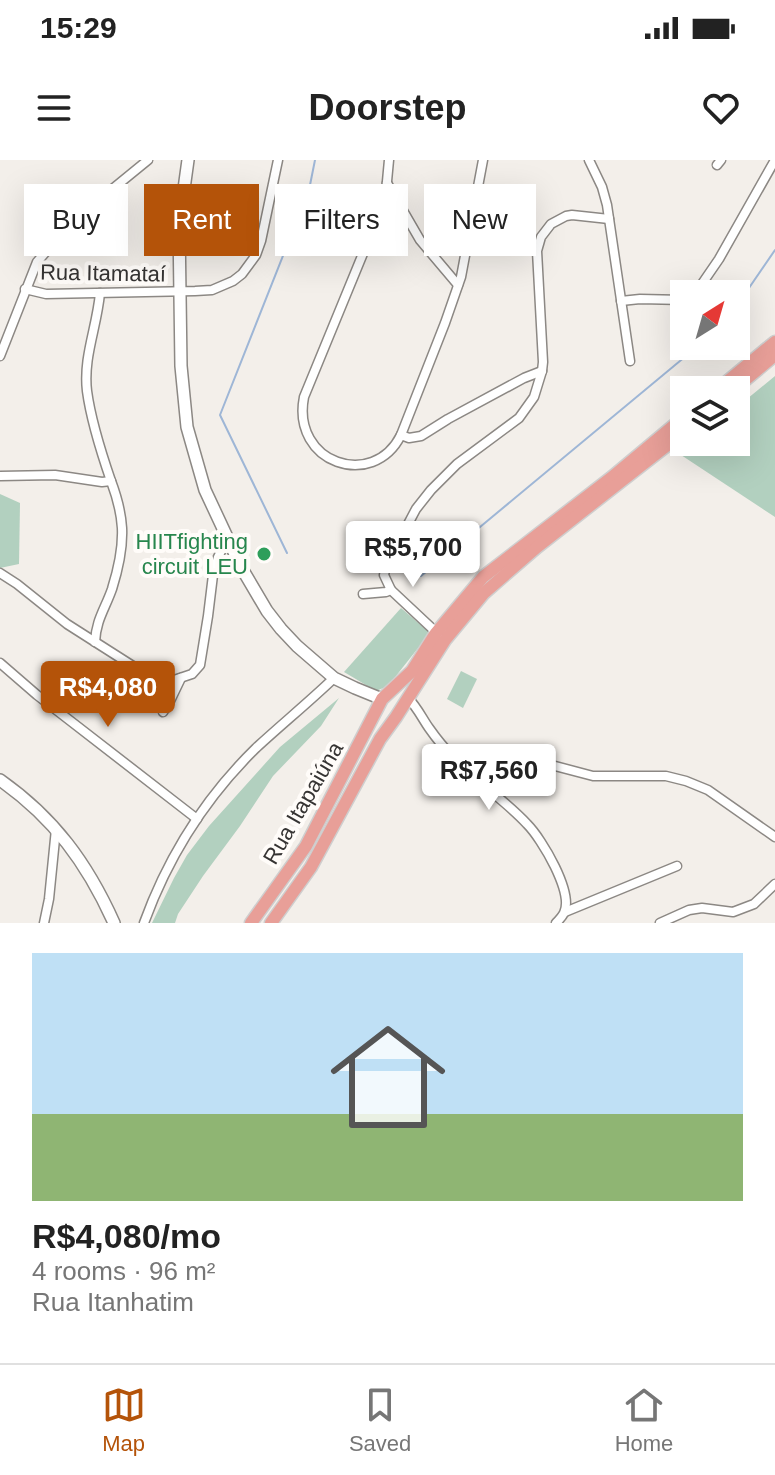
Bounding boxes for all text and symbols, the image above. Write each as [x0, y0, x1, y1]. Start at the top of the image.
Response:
text: 15:29 [40, 11, 117, 44]
icon: menu [32, 86, 76, 130]
icon: heart [699, 86, 743, 130]
text: Doorstep [308, 87, 467, 128]
chip: Buy [24, 184, 128, 256]
chip: Rent [144, 184, 259, 256]
chip: Filters [275, 184, 408, 256]
chip: New [424, 184, 536, 256]
street label: Rua Itamataí [40, 259, 166, 287]
north arrow [670, 280, 750, 360]
map controls [670, 280, 750, 456]
button: layers [670, 376, 750, 456]
pin: R$5,700 [339, 521, 487, 589]
place label: HIITfighting circuit LEU [136, 529, 248, 579]
text: R$5,700 [364, 532, 462, 562]
marker: HIITfighting circuit LEU [255, 545, 273, 563]
pin: R$4,080 [34, 661, 182, 729]
text: R$4,080 [59, 672, 157, 702]
street label: Rua Itapaiúna [258, 737, 348, 869]
pin: R$7,560 [415, 744, 563, 812]
text: R$7,560 [440, 755, 538, 785]
icon: home [316, 1005, 460, 1149]
text: R$4,080/mo [32, 1217, 221, 1255]
text: 4 rooms · 96 m² [32, 1256, 216, 1286]
text: Rua Itanhatim [32, 1287, 194, 1317]
tab: Map [102, 1383, 146, 1457]
tab: Saved [349, 1383, 411, 1457]
tab: Home [615, 1383, 673, 1457]

